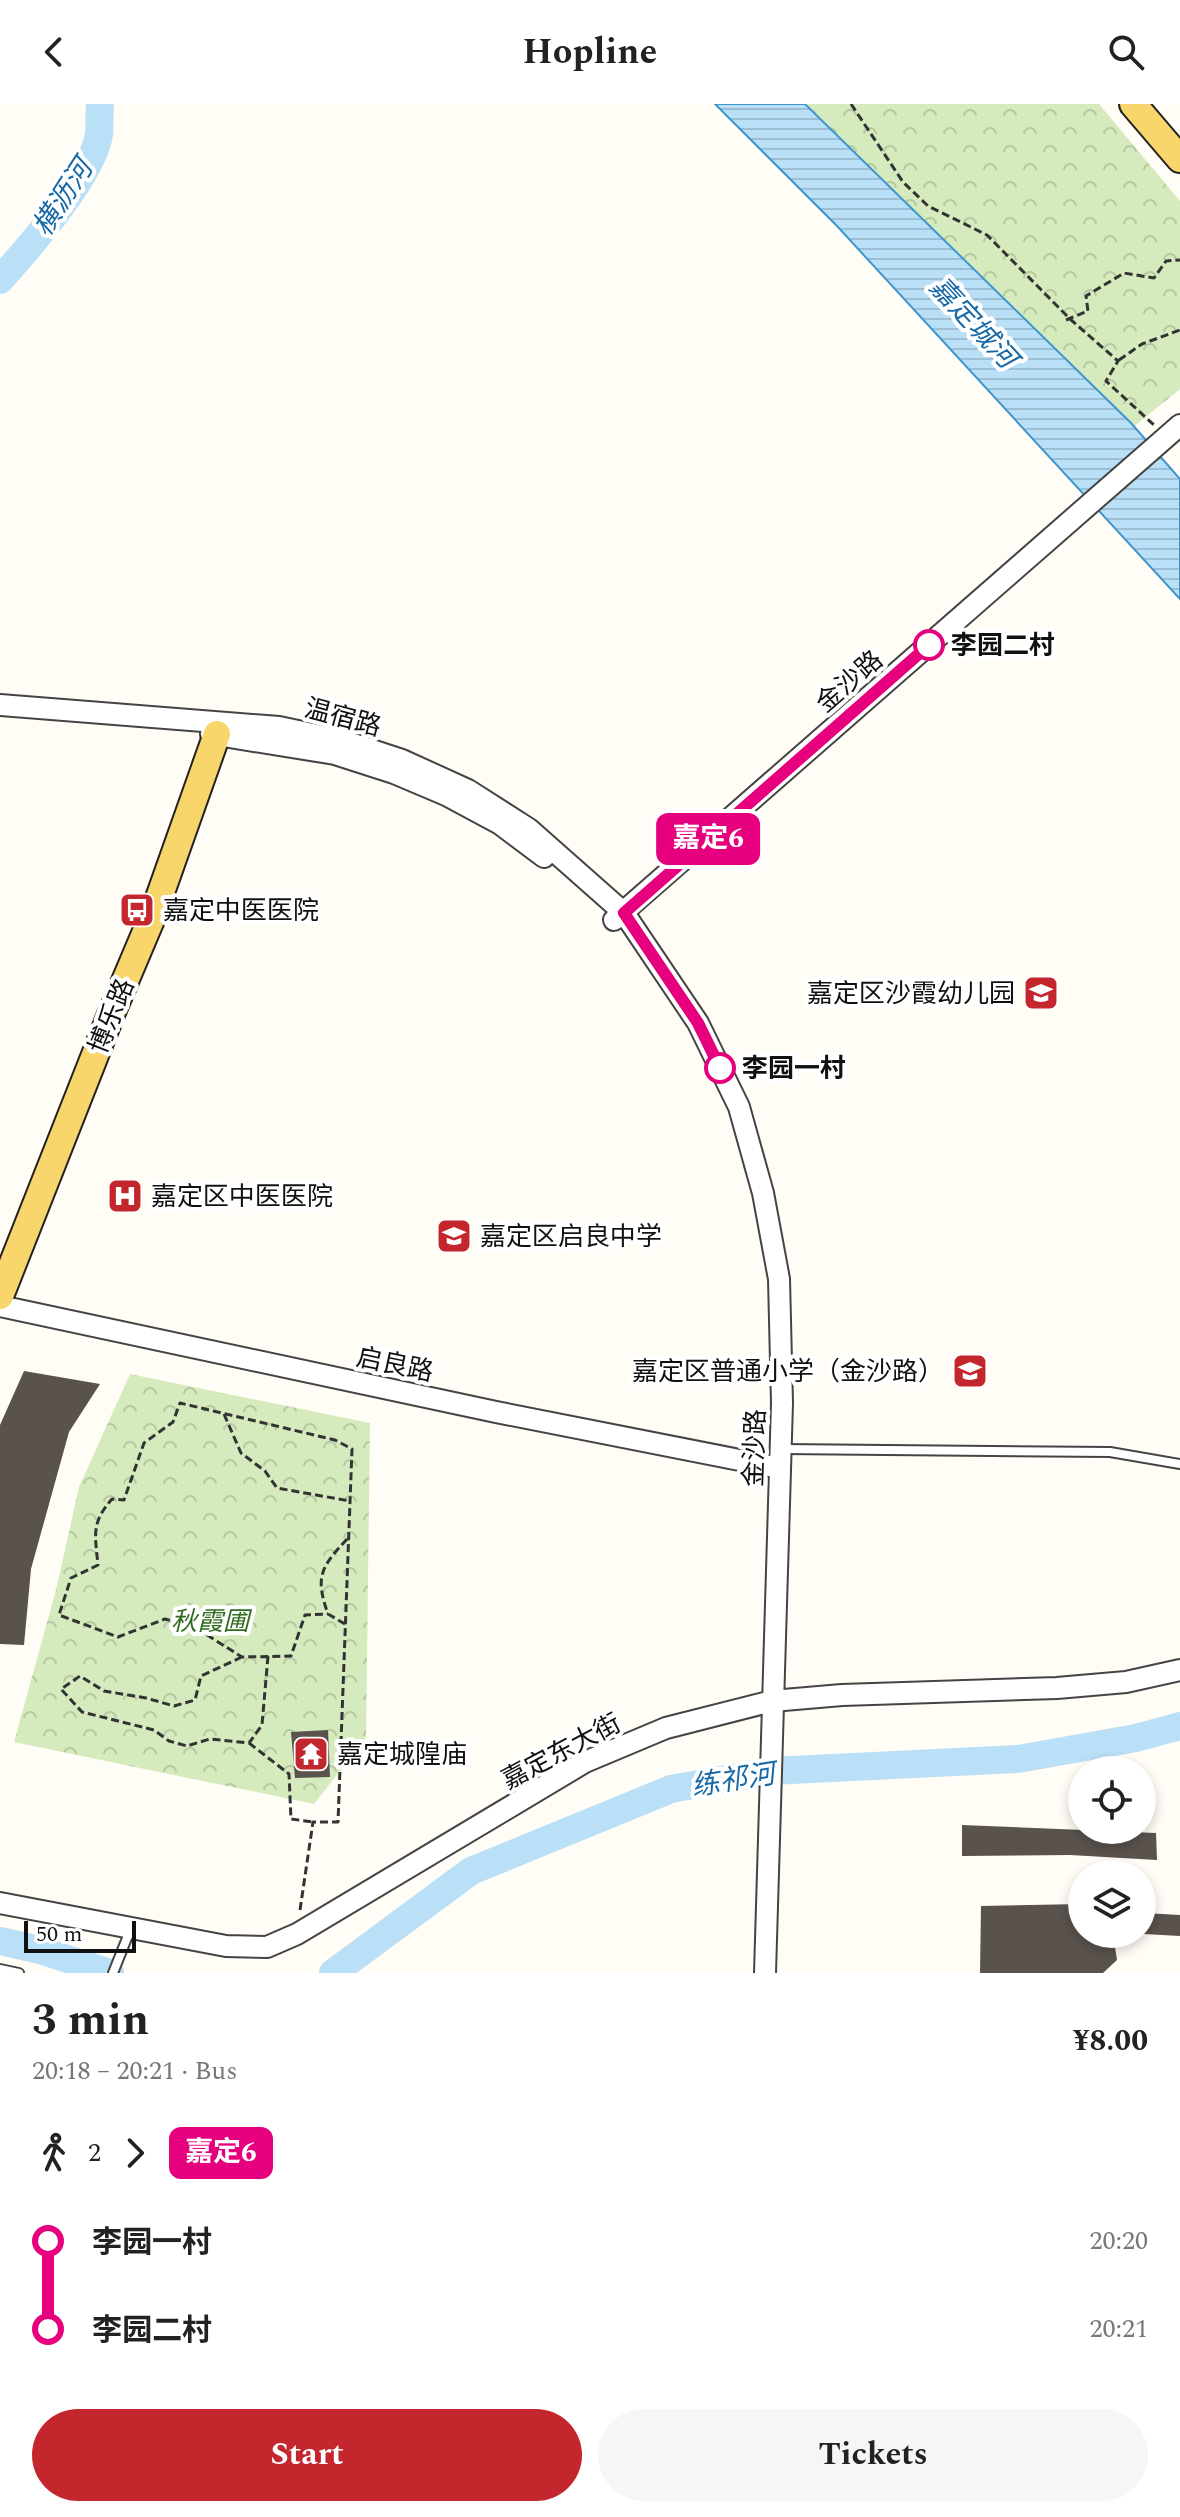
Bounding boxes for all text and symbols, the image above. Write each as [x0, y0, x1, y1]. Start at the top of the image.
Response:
text: Hopline [523, 25, 657, 80]
icon: back [32, 30, 76, 74]
icon: search [1104, 30, 1148, 74]
water label: 横沥河 [22, 147, 107, 245]
water label: 嘉定城河 [919, 267, 1030, 382]
place label: 李园二村 [951, 626, 1055, 666]
marker: 李园二村 [914, 630, 944, 660]
street label: 金沙路 [807, 641, 892, 722]
street label: 温宿路 [300, 689, 386, 747]
line badge: 嘉定6 [662, 813, 754, 865]
text: 嘉定6 [672, 817, 744, 860]
bus stop icon: 嘉定中医医院 [118, 891, 156, 929]
place label: 嘉定中医医院 [163, 891, 319, 931]
street label: 博乐路 [79, 973, 145, 1060]
place label: 嘉定区沙霞幼儿园 [807, 974, 1015, 1014]
school or university icon: 嘉定区沙霞幼儿园 [1022, 974, 1060, 1012]
place label: 李园一村 [742, 1049, 846, 1089]
marker: 李园一村 [705, 1053, 735, 1083]
hospital icon: 嘉定区中医医院 [106, 1177, 144, 1215]
place label: 嘉定区中医医院 [151, 1177, 333, 1217]
school or university icon: 嘉定区启良中学 [435, 1217, 473, 1255]
place label: 嘉定区启良中学 [480, 1217, 662, 1257]
street label: 启良路 [352, 1337, 437, 1393]
place label: 嘉定区普通小学（金沙路） [632, 1352, 944, 1392]
school or university icon: 嘉定区普通小学（金沙路） [951, 1352, 989, 1390]
street label: 金沙路 [734, 1408, 776, 1488]
park label: 秋霞圃 [171, 1602, 253, 1642]
street label: 嘉定东大街 [495, 1704, 628, 1800]
temple icon: 嘉定城隍庙 [292, 1735, 330, 1773]
place label: 嘉定城隍庙 [337, 1735, 467, 1775]
water label: 练祁河 [688, 1752, 783, 1808]
map controls [1068, 1756, 1156, 1948]
button: locate [1068, 1756, 1156, 1844]
button: layers [1068, 1860, 1156, 1948]
scale bar [24, 1917, 136, 1953]
text: 50 m [36, 1918, 82, 1951]
text: 3 min [32, 1987, 149, 2054]
text: ¥8.00 [1073, 2018, 1148, 2064]
text: 20:18 – 20:21 · Bus [32, 2051, 237, 2091]
icon: walk [32, 2131, 76, 2175]
icon: forward [113, 2131, 157, 2175]
text: 嘉定6 [185, 2131, 257, 2174]
text: 2 [88, 2133, 101, 2173]
text: 李园一村 [92, 2220, 212, 2266]
text: 20:20 [1089, 2221, 1148, 2261]
text: 李园二村 [92, 2308, 212, 2354]
text: 20:21 [1089, 2309, 1148, 2349]
button: Start [32, 2409, 582, 2501]
button: Tickets [598, 2409, 1148, 2501]

